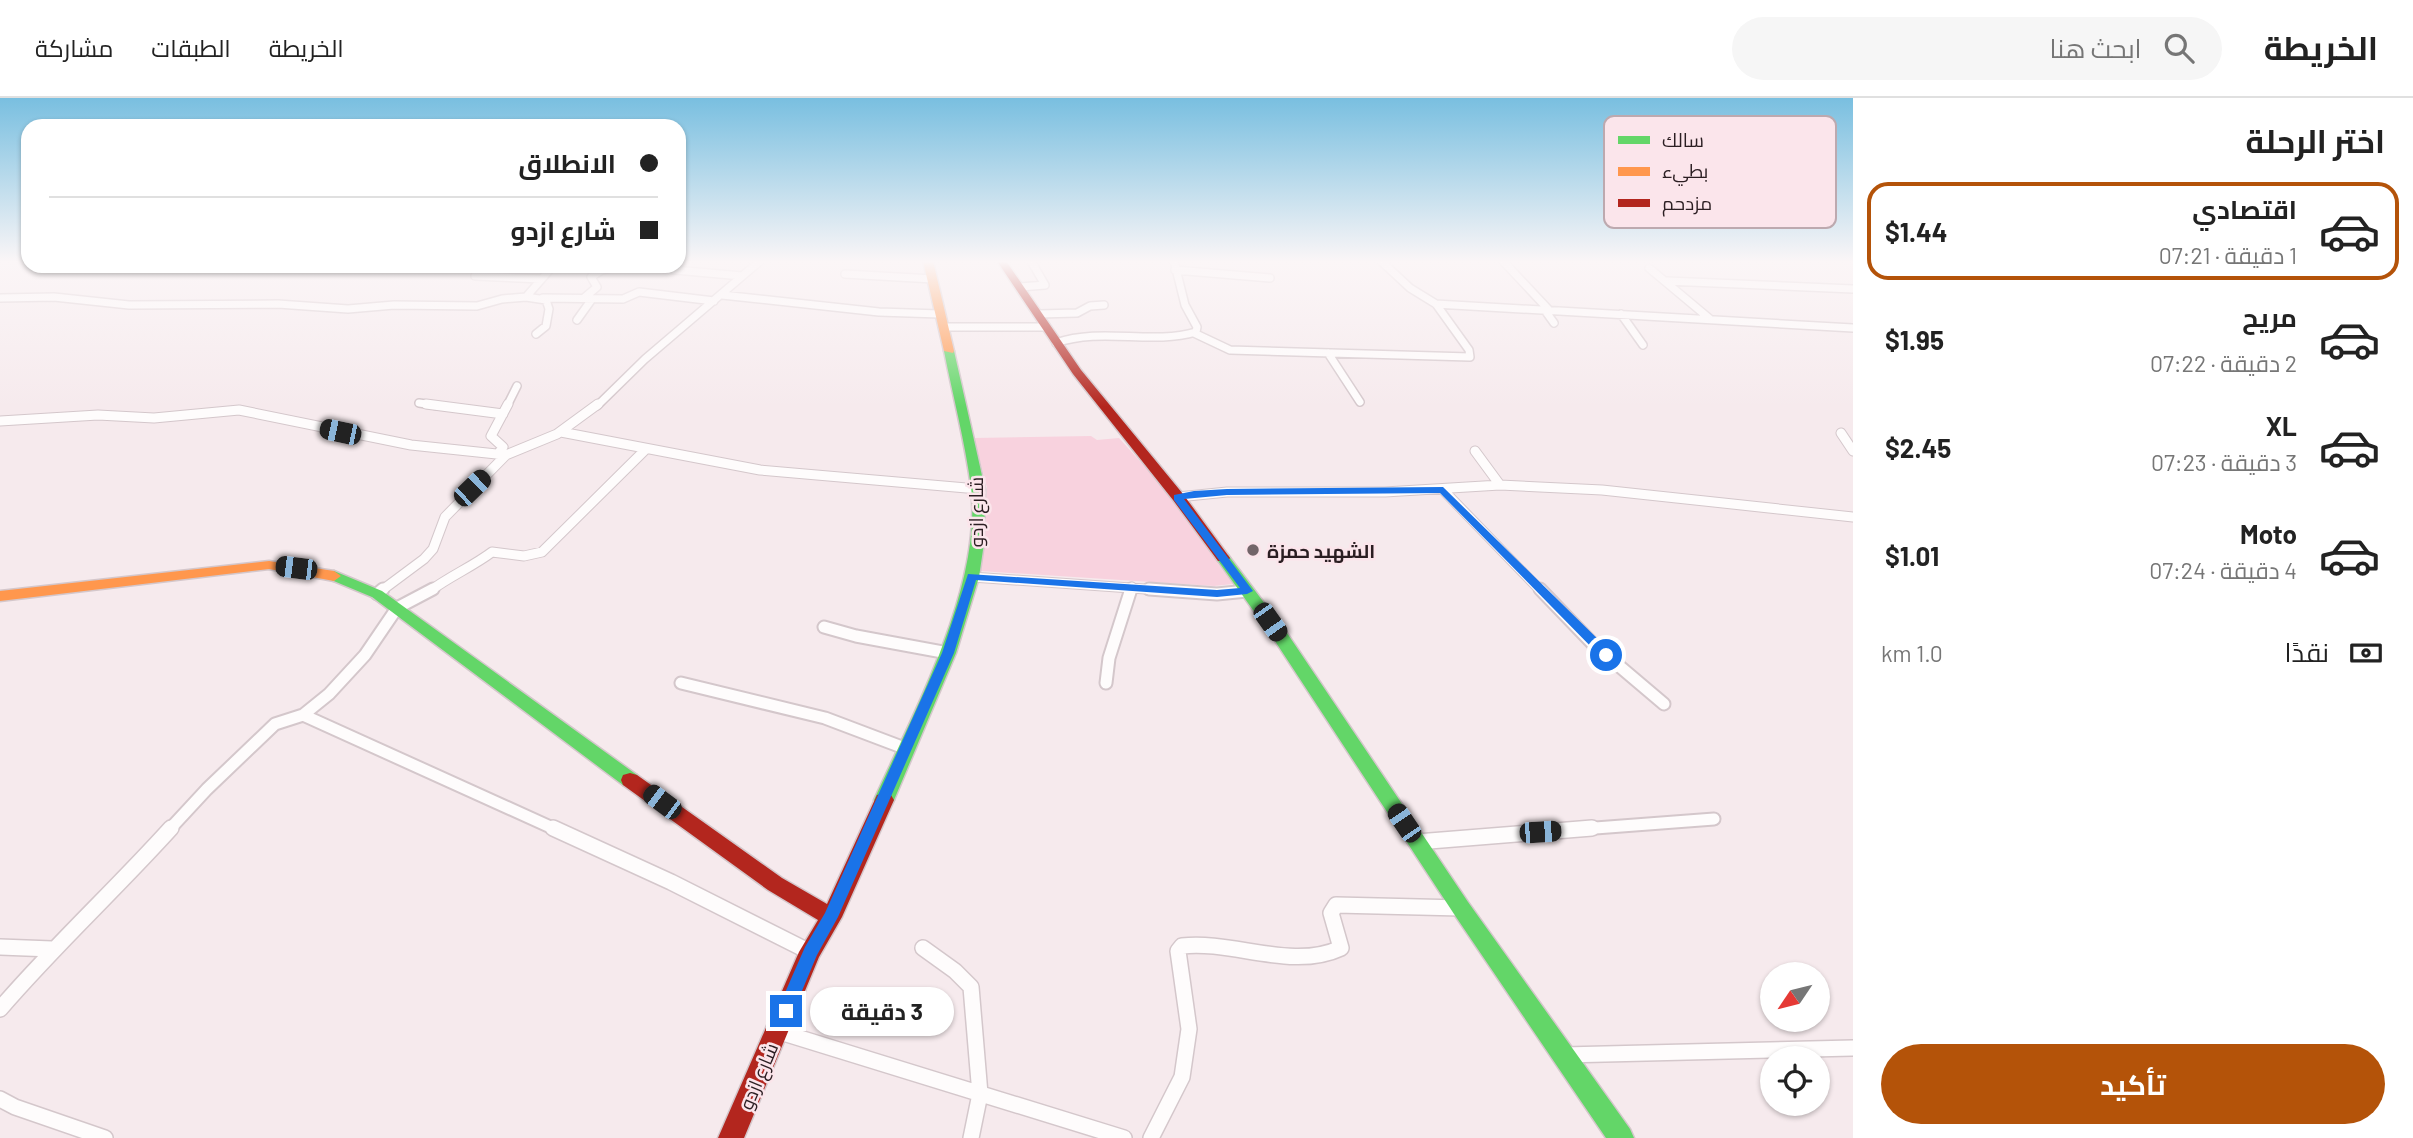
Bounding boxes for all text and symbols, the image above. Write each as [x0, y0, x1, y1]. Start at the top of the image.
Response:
search box [1732, 17, 2222, 80]
text: الخريطة [2264, 27, 2378, 67]
icon: search [2160, 29, 2198, 67]
text: ابحث هنا [2050, 32, 2142, 63]
text: مشاركة [35, 33, 113, 62]
text: الطبقات [151, 33, 231, 62]
text: الخريطة [269, 33, 344, 62]
legend [1604, 116, 1836, 228]
text: اختر الرحلة [2246, 121, 2385, 159]
text: سالك [1662, 128, 1704, 151]
text: الانطلاق [518, 147, 616, 178]
text: بطيء [1662, 159, 1708, 186]
text: مزدحم [1662, 191, 1712, 217]
text: اقتصادي [2192, 193, 2297, 224]
icon: car [2318, 200, 2381, 263]
text: شارع ازدو [511, 214, 616, 245]
text: $1.44 [1885, 216, 1948, 247]
text: 1 دقيقة · 07:21 [2159, 241, 2297, 269]
text: مريح [2242, 301, 2297, 332]
icon: car [2318, 308, 2381, 371]
text: $1.95 [1885, 324, 1944, 355]
text: 2 دقيقة · 07:22 [2150, 349, 2297, 377]
text: XL [2266, 410, 2297, 441]
icon: car [2318, 416, 2381, 479]
car [318, 417, 363, 447]
text: $2.45 [1885, 432, 1951, 463]
text: 3 دقيقة · 07:23 [2151, 448, 2297, 476]
car [450, 466, 495, 510]
street label: شارع ازدو [964, 477, 990, 547]
text: Moto [2240, 518, 2297, 549]
icon: car [2318, 524, 2381, 587]
place label: الشهيد حمزة [1267, 539, 1375, 563]
text: $1.01 [1885, 540, 1939, 571]
marker: الشهيد حمزة [1245, 542, 1261, 558]
car [274, 555, 319, 581]
text: 4 دقيقة · 07:24 [2149, 556, 2297, 584]
car [1250, 599, 1291, 645]
icon: cash [2347, 634, 2385, 672]
text: نقدًا [2285, 636, 2329, 667]
route start [1590, 639, 1622, 671]
text: 1.0 km [1881, 639, 1943, 667]
car [639, 781, 686, 823]
car [1384, 800, 1425, 846]
car [1519, 820, 1562, 844]
north arrow [1760, 962, 1830, 1032]
map controls [1760, 962, 1830, 1116]
callout: 3 دقيقة [810, 986, 954, 1035]
route end [770, 995, 802, 1027]
text: 3 دقيقة [841, 997, 923, 1025]
street label: شارع ازدو [734, 1039, 785, 1114]
button: تأكيد [1881, 1044, 2385, 1124]
button: locate [1760, 1046, 1830, 1116]

